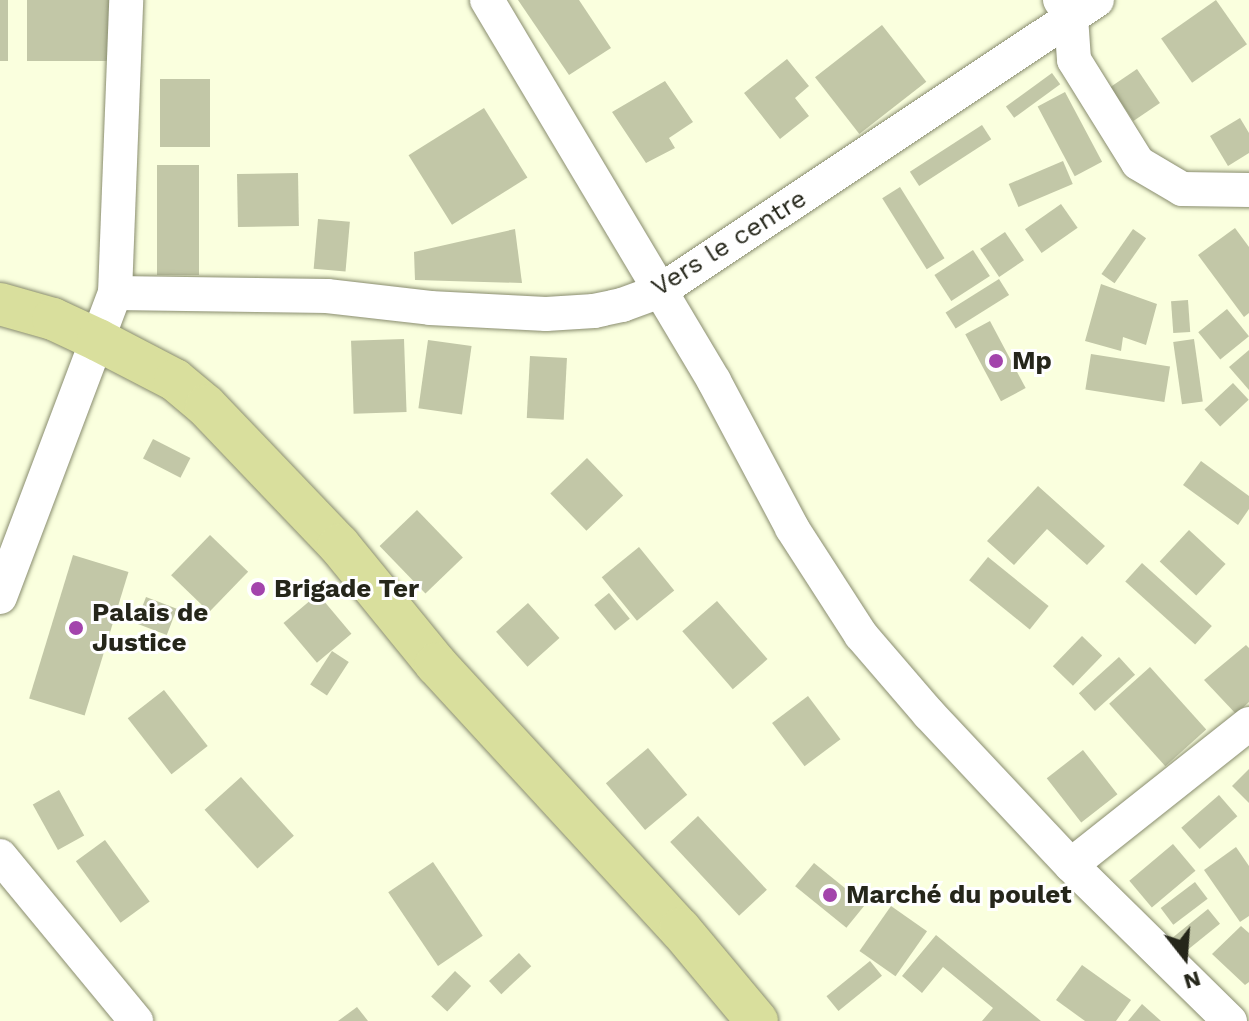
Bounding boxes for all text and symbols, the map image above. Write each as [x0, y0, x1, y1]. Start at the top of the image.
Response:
street label: Vers le centre [646, 183, 812, 303]
place label: Mp [1012, 345, 1052, 377]
marker: Mp [987, 352, 1005, 370]
place label: Brigade Ter [274, 573, 420, 605]
marker: Brigade Ter [249, 580, 267, 598]
place label: Palais de Justice [92, 597, 208, 658]
marker: Palais de Justice [67, 619, 85, 637]
place label: Marché du poulet [846, 879, 1072, 911]
marker: Marché du poulet [821, 886, 839, 904]
north arrow [1145, 917, 1225, 997]
text: N [1181, 966, 1204, 995]

